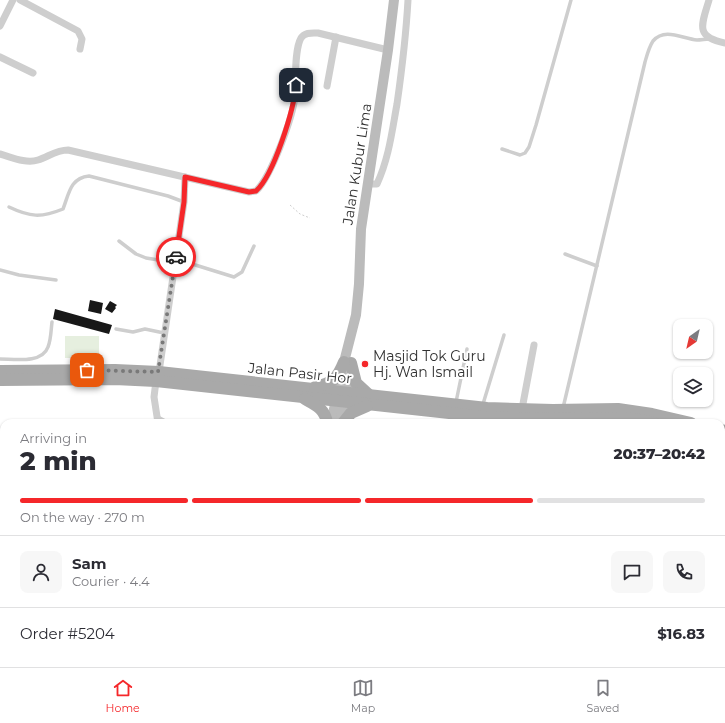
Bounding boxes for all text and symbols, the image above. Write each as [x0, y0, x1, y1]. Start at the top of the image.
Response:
pin [279, 68, 313, 102]
icon: home [285, 74, 307, 96]
street label: Jalan Kubur Lima [338, 102, 375, 227]
courier [156, 237, 196, 277]
icon: car [165, 246, 187, 268]
north arrow [673, 319, 713, 359]
map controls [673, 319, 713, 407]
place label: Masjid Tok Guru Hj. Wan Ismail [373, 347, 486, 381]
pin [70, 353, 104, 387]
street label: Jalan Pasir Hor [246, 358, 353, 387]
icon: bag [76, 359, 98, 381]
marker: Masjid Tok Guru Hj. Wan Ismail [360, 359, 370, 369]
button: layers [673, 367, 713, 407]
text: Arriving in [20, 430, 87, 446]
text: 20:37–20:42 [614, 444, 705, 463]
text: 2 min [20, 445, 97, 477]
text: On the way · 270 m [20, 509, 145, 525]
button: person [20, 551, 62, 593]
button: chat [611, 551, 653, 593]
button: phone [663, 551, 705, 593]
text: Sam [72, 554, 107, 573]
text: Courier · 4.4 [72, 573, 150, 589]
text: Order #5204 [20, 624, 115, 643]
text: $16.83 [657, 624, 705, 643]
tab: Home [106, 677, 140, 715]
tab: Map [351, 677, 375, 715]
tab: Saved [586, 677, 619, 715]

